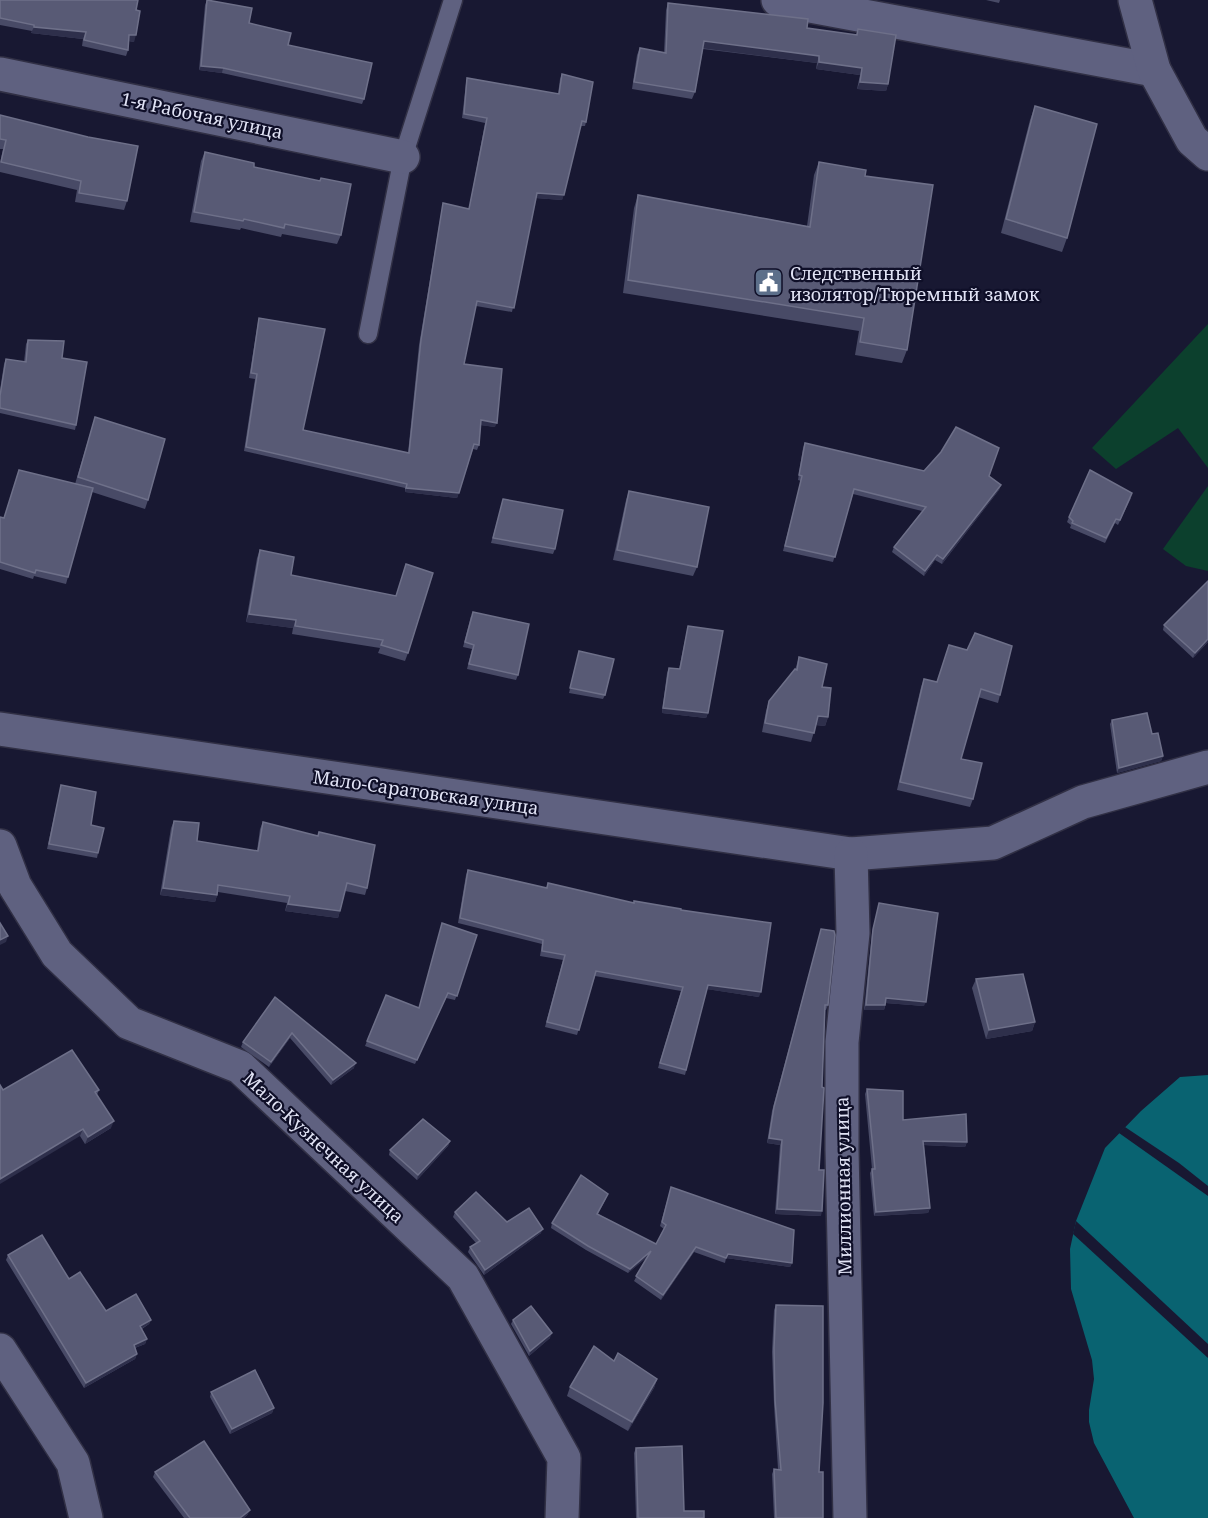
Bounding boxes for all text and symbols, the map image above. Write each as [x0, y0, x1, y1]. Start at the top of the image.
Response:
street label: 1-я Рабочая улица [119, 86, 285, 144]
place label: Следственный изолятор/Тюремный замок [790, 261, 1040, 306]
public building icon: Следственный изолятор/Тюремный замок [753, 267, 785, 299]
street label: Мало-Саратовская улица [312, 764, 540, 820]
street label: Мало-Кузнечная улица [238, 1066, 410, 1228]
street label: Миллионная улица [829, 1096, 857, 1276]

